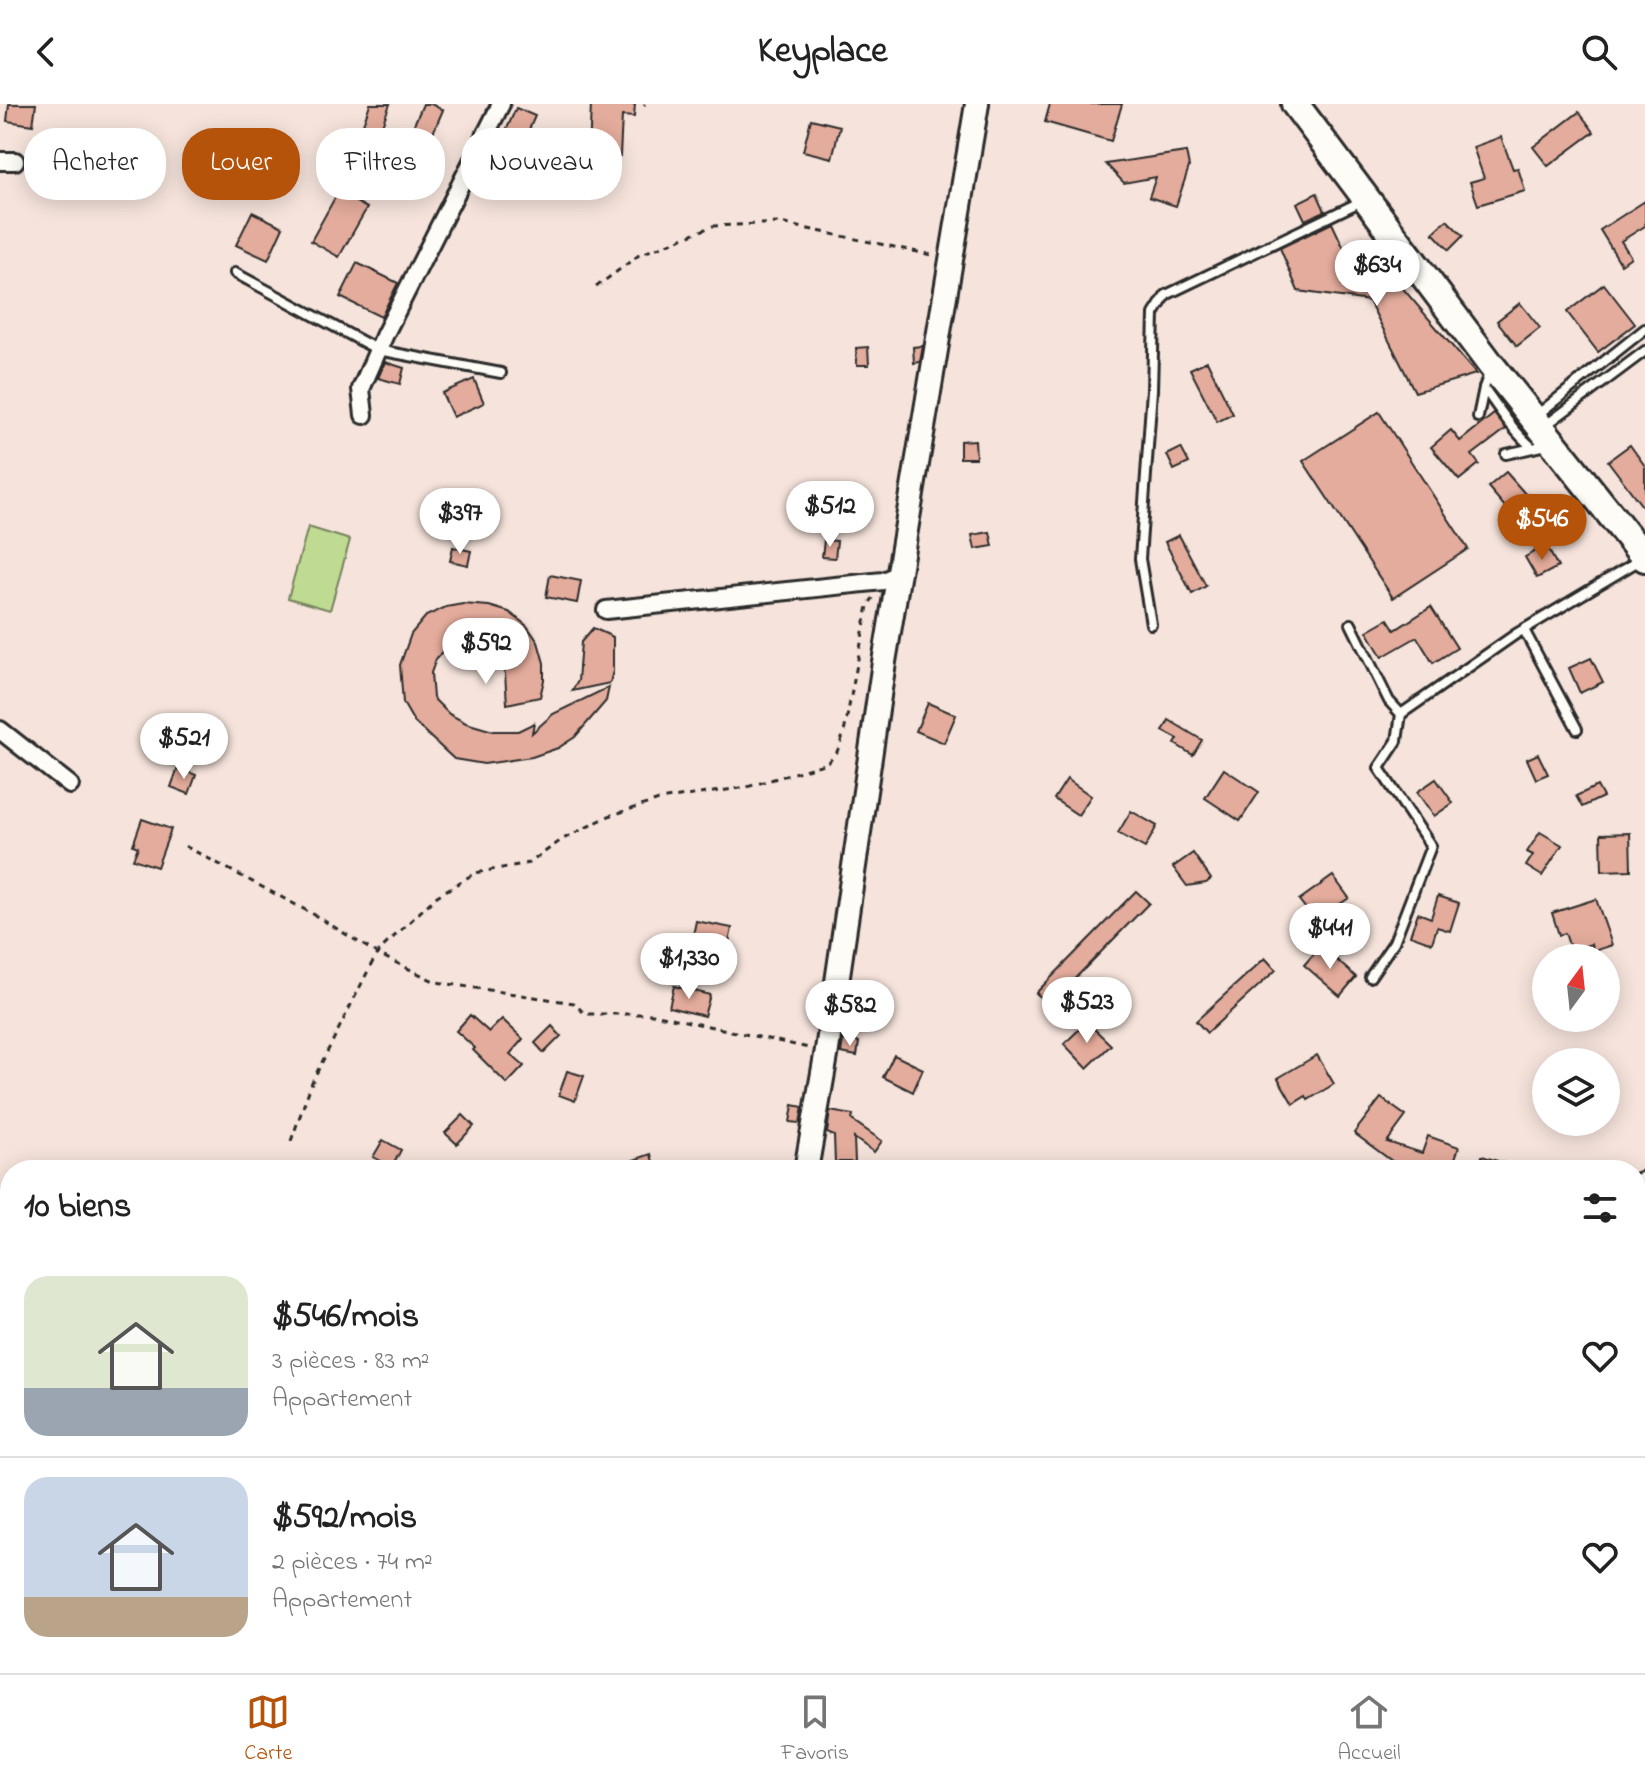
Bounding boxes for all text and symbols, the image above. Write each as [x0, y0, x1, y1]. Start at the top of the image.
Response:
text: Keyplace [758, 26, 887, 79]
icon: back [24, 30, 68, 74]
icon: search [1577, 30, 1621, 74]
chip: Acheter [24, 128, 166, 200]
chip: Louer [182, 128, 300, 200]
chip: Filtres [316, 128, 445, 200]
chip: Nouveau [461, 128, 622, 200]
pin: $634 [1330, 240, 1424, 308]
text: $634 [1353, 247, 1401, 285]
pin: $512 [783, 481, 877, 549]
pin: $397 [413, 488, 507, 556]
text: $512 [804, 488, 856, 526]
pin: $546 [1495, 494, 1589, 562]
text: $397 [437, 495, 483, 533]
text: $546 [1516, 501, 1568, 539]
pin: $592 [439, 618, 533, 686]
text: $592 [460, 625, 512, 663]
pin: $521 [137, 713, 231, 781]
text: $521 [158, 720, 210, 758]
pin: $441 [1283, 903, 1377, 971]
text: $441 [1307, 910, 1353, 948]
pin: $1,330 [624, 933, 754, 1001]
text: $1,330 [658, 940, 720, 978]
north arrow [1532, 944, 1620, 1032]
map controls [1532, 944, 1620, 1136]
pin: $523 [1040, 977, 1134, 1045]
pin: $582 [803, 980, 897, 1048]
text: $523 [1060, 984, 1114, 1022]
text: $582 [823, 987, 877, 1025]
button: layers [1532, 1048, 1620, 1136]
text: 10 biens [24, 1183, 131, 1233]
icon: filters [1578, 1186, 1622, 1230]
text: $546/mois [272, 1293, 419, 1343]
icon: home [88, 1308, 184, 1404]
icon: heart [1578, 1334, 1622, 1378]
text: 3 pièces · 83 m² [272, 1343, 430, 1381]
text: Appartement [272, 1381, 412, 1419]
text: $592/mois [272, 1494, 417, 1544]
icon: home [88, 1509, 184, 1605]
icon: heart [1578, 1535, 1622, 1579]
text: 2 pièces · 74 m² [272, 1544, 433, 1582]
text: Appartement [272, 1582, 412, 1620]
tab: Carte [244, 1690, 292, 1770]
tab: Favoris [781, 1690, 849, 1770]
tab: Accueil [1338, 1690, 1401, 1770]

